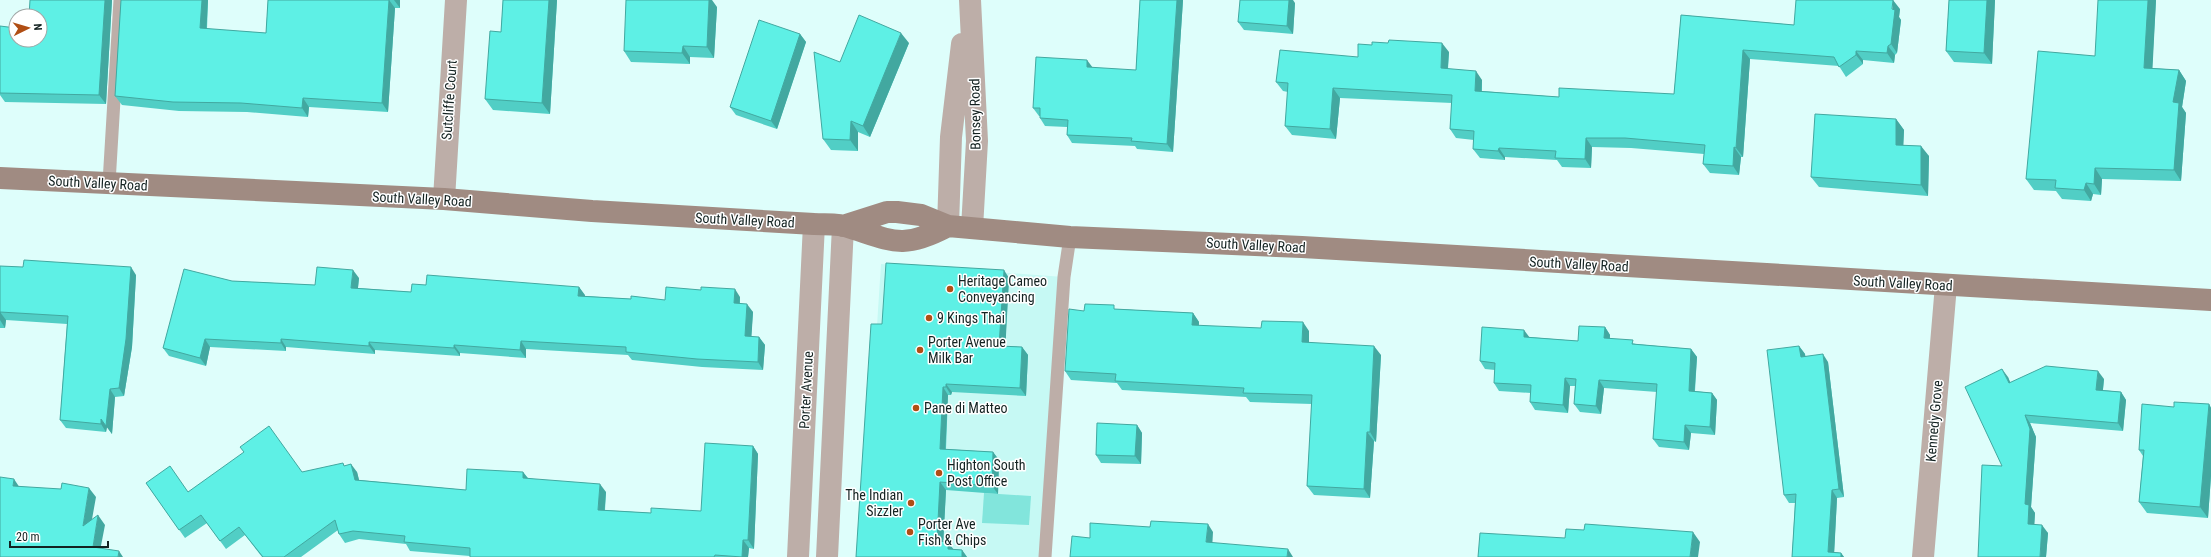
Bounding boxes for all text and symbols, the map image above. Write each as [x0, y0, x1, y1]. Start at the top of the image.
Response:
north arrow [8, 8, 48, 48]
text: N [31, 23, 44, 31]
street label: Sutcliffe Court [438, 60, 460, 140]
street label: Bonsey Road [966, 78, 984, 150]
street label: South Valley Road [48, 172, 148, 194]
street label: South Valley Road [372, 188, 472, 210]
street label: South Valley Road [695, 209, 795, 231]
street label: South Valley Road [1206, 234, 1306, 256]
street label: South Valley Road [1529, 253, 1629, 275]
street label: South Valley Road [1853, 272, 1953, 294]
place label: Heritage Cameo Conveyancing [958, 273, 1047, 305]
marker: Heritage Cameo Conveyancing [945, 284, 955, 294]
place label: 9 Kings Thai [937, 310, 1005, 326]
marker: 9 Kings Thai [924, 313, 934, 323]
place label: Porter Avenue Milk Bar [928, 334, 1006, 366]
marker: Porter Avenue Milk Bar [915, 345, 925, 355]
street label: Porter Avenue [796, 350, 816, 429]
street label: Kennedy Grove [1922, 379, 1946, 463]
place label: Pane di Matteo [924, 400, 1007, 416]
marker: Pane di Matteo [911, 403, 921, 413]
place label: Highton South Post Office [947, 457, 1026, 489]
marker: Highton South Post Office [934, 468, 944, 478]
place label: The Indian Sizzler [845, 487, 903, 519]
marker: The Indian Sizzler [906, 498, 916, 508]
place label: Porter Ave Fish & Chips [918, 516, 986, 548]
scale bar [10, 523, 108, 549]
marker: Porter Ave Fish & Chips [905, 527, 915, 537]
text: 20 m [16, 530, 40, 544]

